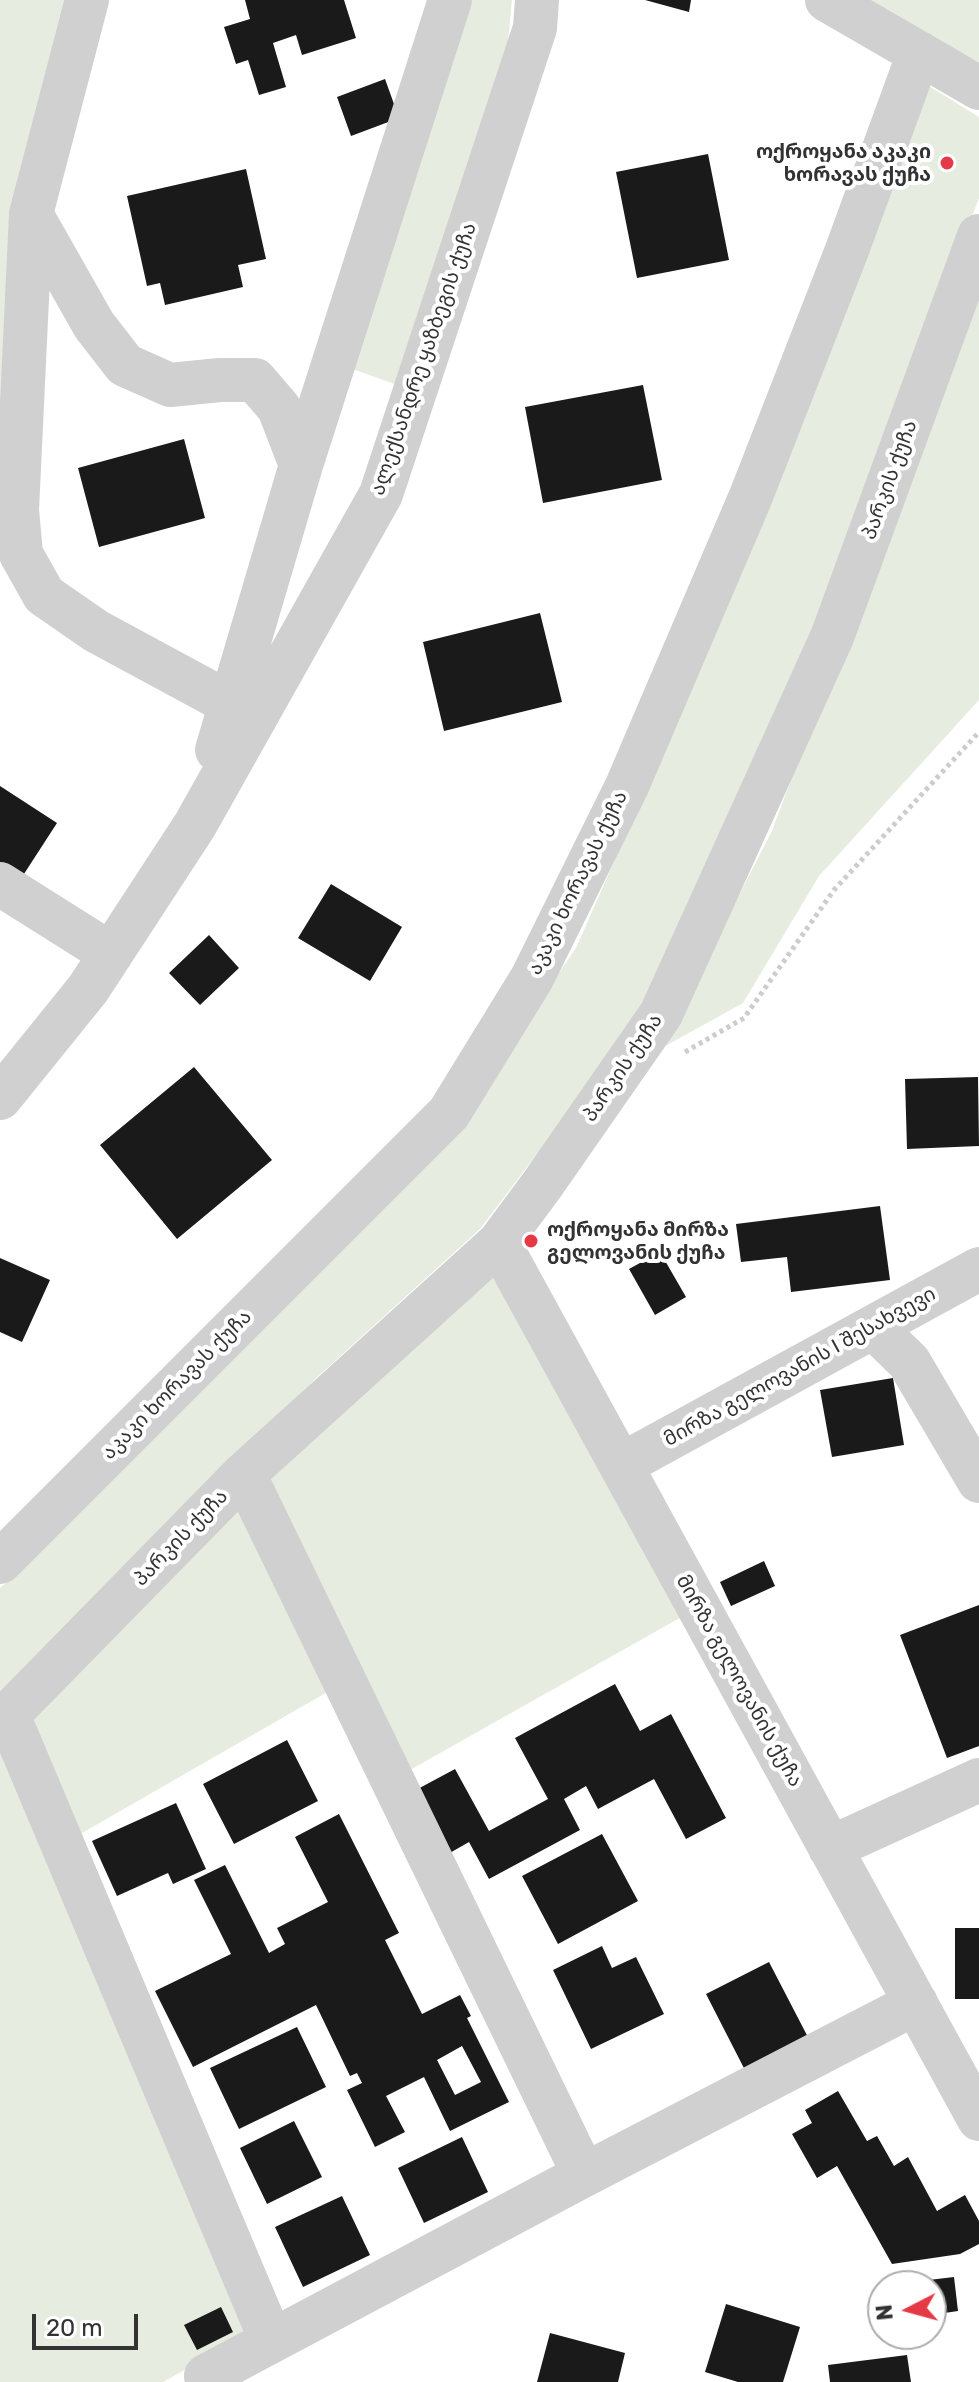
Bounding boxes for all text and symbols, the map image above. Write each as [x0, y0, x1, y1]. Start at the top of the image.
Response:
place label: ოქროყანა აკაკი ხორავას ქუჩა [756, 140, 931, 187]
marker: ოქროყანა აკაკი ხორავას ქუჩა [938, 154, 956, 172]
street label: ალექსანდრე ყაზბეგის ქუჩა [366, 220, 482, 498]
street label: პარკის ქუჩა [857, 417, 923, 543]
street label: აკაკი ხორავას ქუჩა [523, 787, 633, 979]
street label: პარკის ქუჩა [578, 1009, 668, 1127]
place label: ოქროყანა მირზა გელოვანის ქუჩა [547, 1218, 729, 1265]
marker: ოქროყანა მირზა გელოვანის ქუჩა [522, 1232, 540, 1250]
street label: მირზა გელოვანის I შესახვევი [660, 1282, 940, 1452]
street label: აკაკი ხორავას ქუჩა [97, 1305, 257, 1465]
street label: პარკის ქუჩა [129, 1485, 233, 1591]
street label: მირზა გელოვანის ქუჩა [671, 1571, 807, 1791]
north arrow [867, 2270, 947, 2350]
scale bar [36, 2298, 142, 2348]
text: N [870, 2303, 899, 2322]
text: 20 m [46, 2314, 103, 2342]

